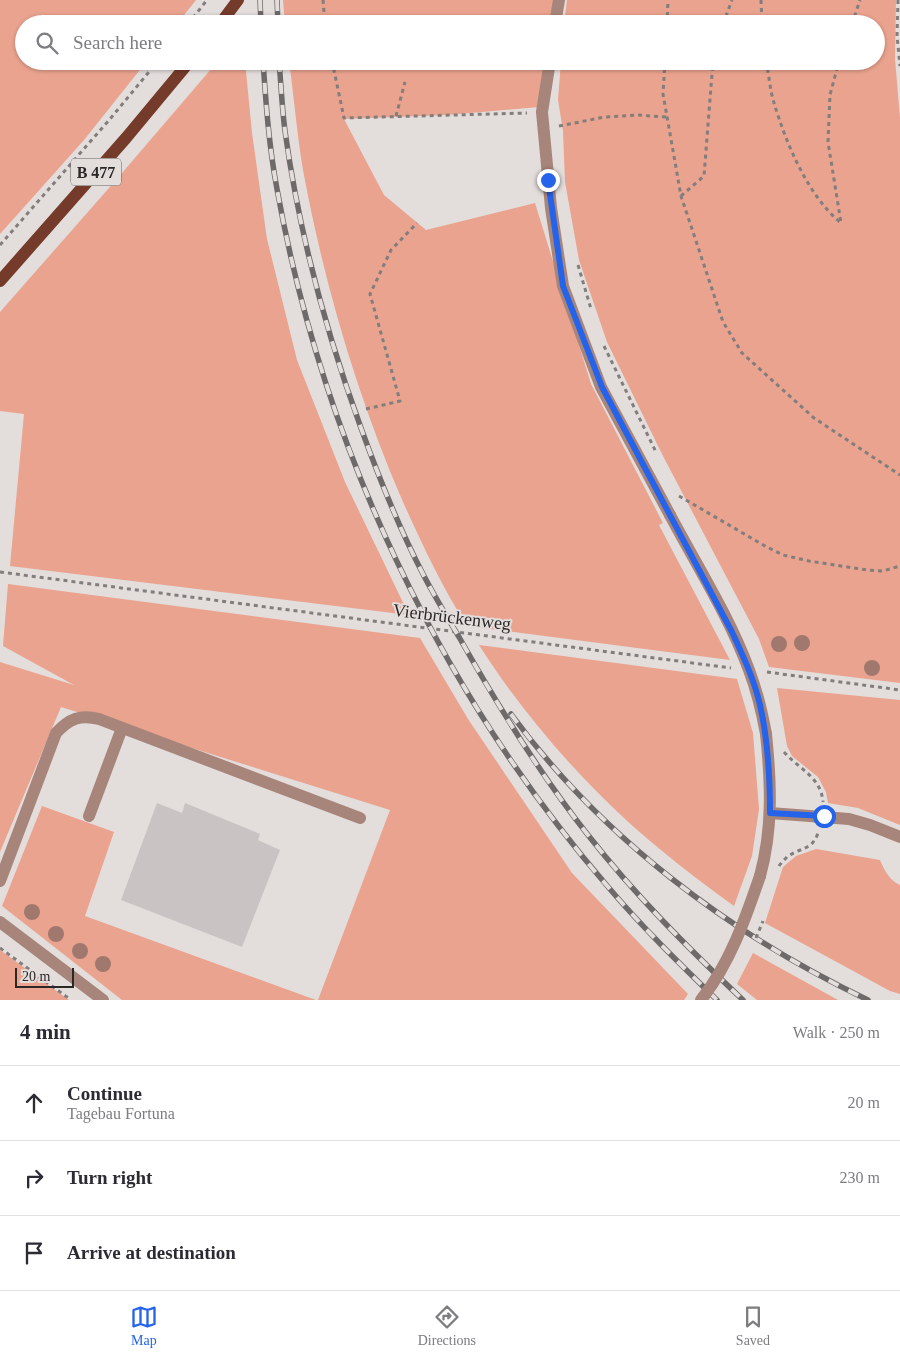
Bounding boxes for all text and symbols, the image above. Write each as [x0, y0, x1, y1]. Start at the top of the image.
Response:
search box [15, 15, 885, 70]
icon: search [33, 29, 61, 57]
text: Search here [73, 32, 162, 53]
road number: B 477 [71, 158, 121, 186]
route end [537, 169, 560, 192]
street label: Vierbrückenweg [392, 600, 512, 634]
route start [813, 805, 836, 828]
scale bar [15, 965, 74, 988]
text: 20 m [22, 969, 50, 984]
text: 4 min [20, 1020, 71, 1044]
text: Walk · 250 m [793, 1024, 880, 1041]
text: Continue [67, 1083, 142, 1104]
icon: ahead [20, 1089, 48, 1117]
text: 20 m [848, 1094, 880, 1111]
text: Tagebau Fortuna [67, 1105, 175, 1122]
icon: right [20, 1164, 48, 1192]
text: Turn right [67, 1167, 152, 1188]
text: 230 m [840, 1169, 880, 1186]
icon: arrive [20, 1239, 48, 1267]
text: Arrive at destination [67, 1242, 236, 1263]
tab: Map [130, 1303, 158, 1349]
tab: Directions [418, 1303, 476, 1349]
tab: Saved [736, 1303, 770, 1349]

